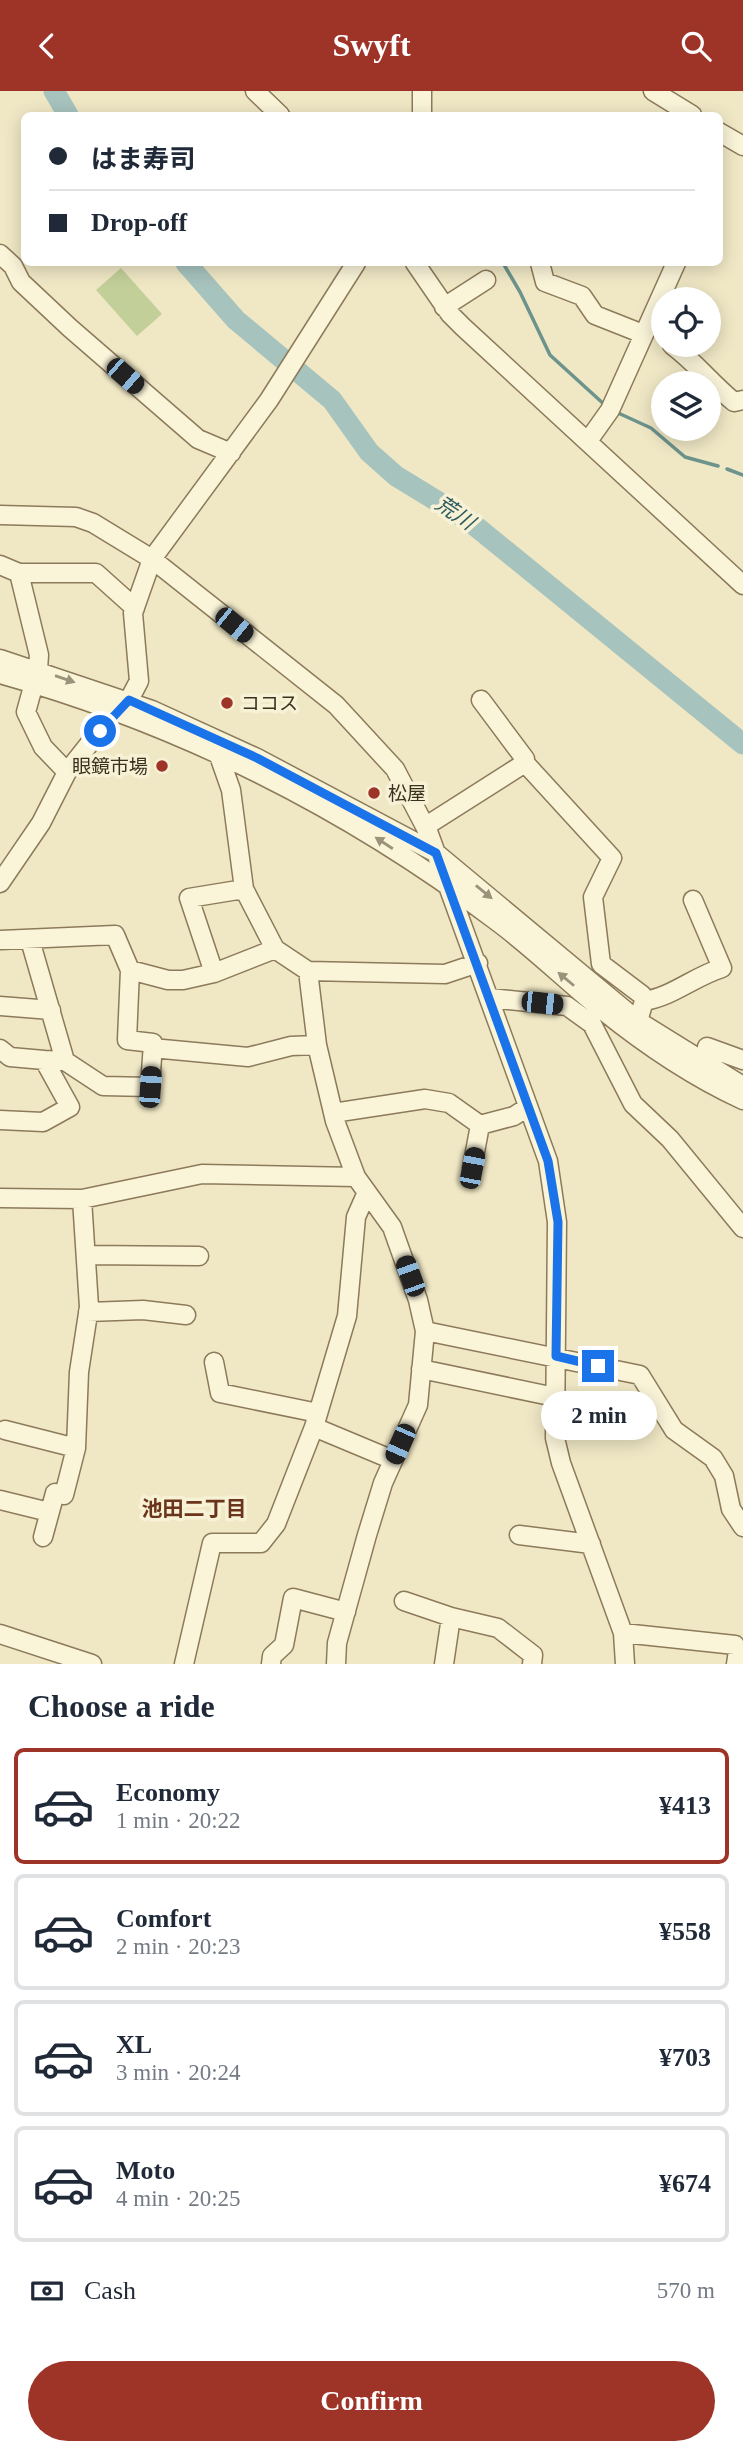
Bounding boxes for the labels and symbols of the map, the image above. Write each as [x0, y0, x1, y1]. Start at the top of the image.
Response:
car [103, 354, 148, 398]
water label: 荒川 [431, 491, 481, 536]
car [212, 604, 257, 646]
one-way arrow [55, 674, 76, 685]
place label: ココス [241, 693, 298, 714]
marker: ココス [219, 695, 235, 711]
route start [84, 715, 116, 747]
place label: 眼鏡市場 [72, 756, 148, 777]
marker: 眼鏡市場 [154, 758, 170, 774]
place label: 松屋 [388, 783, 426, 804]
marker: 松屋 [366, 785, 382, 801]
one-way arrow [375, 836, 393, 850]
one-way arrow [476, 884, 493, 899]
one-way arrow [557, 972, 574, 987]
car [521, 990, 564, 1016]
car [139, 1065, 162, 1109]
car [458, 1145, 487, 1191]
car [393, 1253, 428, 1299]
route end [582, 1350, 614, 1382]
callout: 2 min [540, 1391, 656, 1439]
car [382, 1421, 419, 1467]
district label: 池田二丁目 [142, 1497, 247, 1521]

